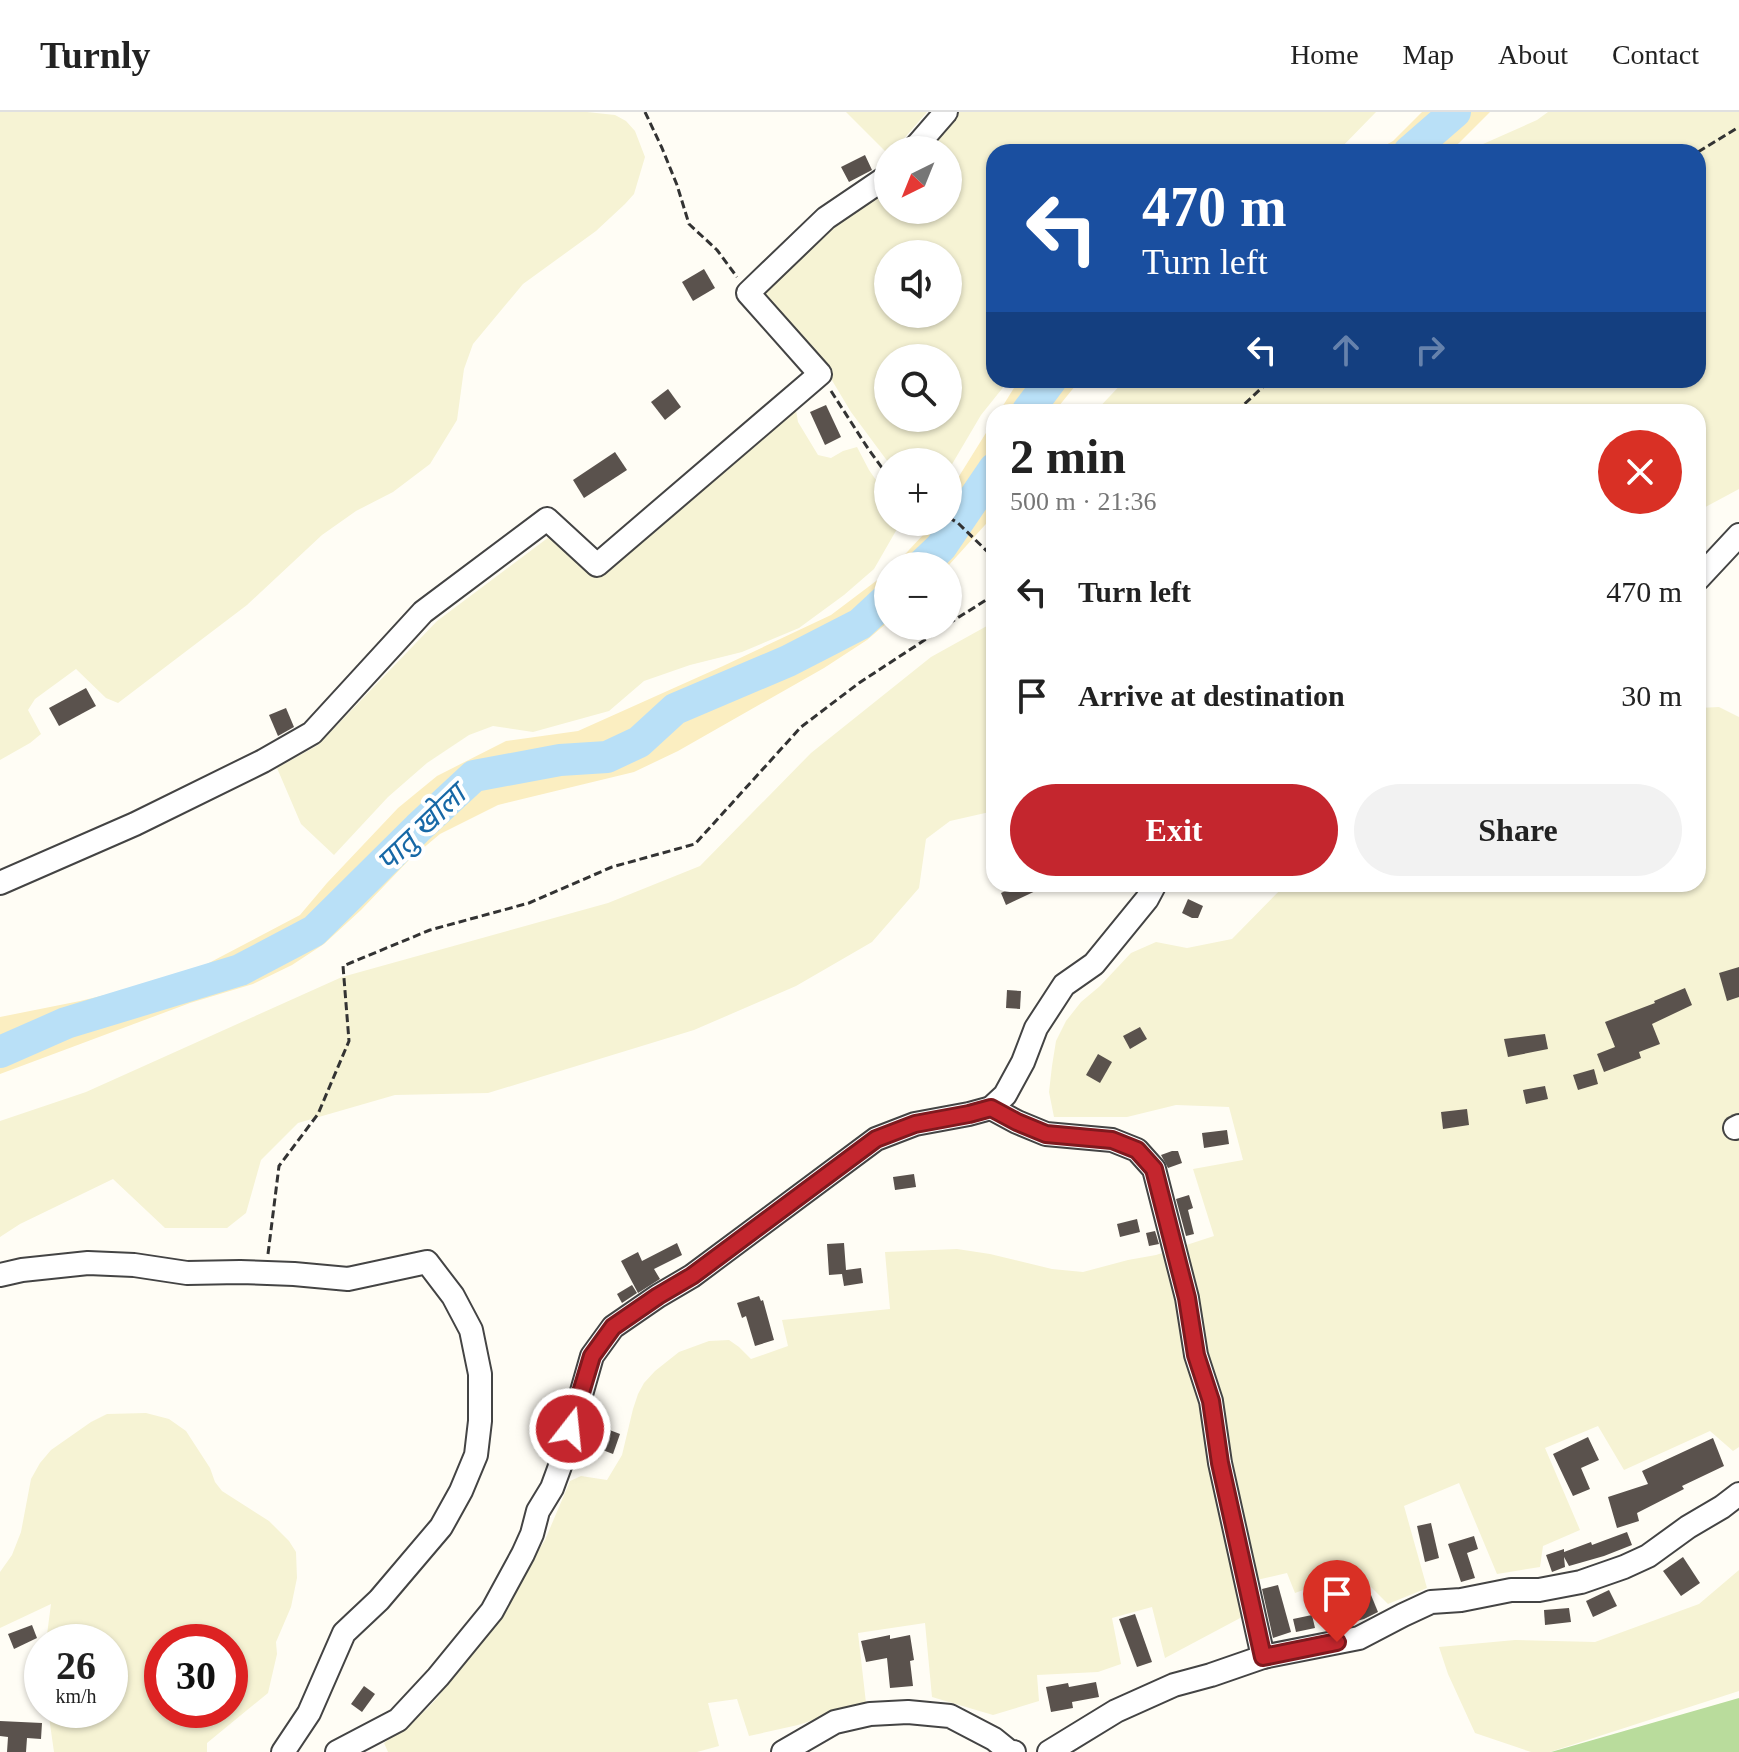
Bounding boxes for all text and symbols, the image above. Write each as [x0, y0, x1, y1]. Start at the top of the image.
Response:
text: Turnly [40, 34, 151, 76]
text: Home [1290, 39, 1359, 70]
text: Map [1403, 39, 1454, 70]
text: About [1498, 39, 1568, 70]
text: Contact [1612, 39, 1699, 70]
north arrow [874, 136, 962, 224]
map controls [874, 136, 962, 640]
icon: left [1010, 176, 1114, 280]
text: 470 m [1142, 176, 1287, 238]
button: sound [874, 240, 962, 328]
text: Turn left [1142, 242, 1268, 282]
icon: left [1240, 328, 1284, 372]
icon: ahead [1324, 328, 1368, 372]
icon: right [1408, 328, 1452, 372]
button: search [874, 344, 962, 432]
text: 2 min [1010, 430, 1126, 483]
button: close [1598, 430, 1682, 514]
button: + [874, 448, 962, 536]
text: 500 m · 21:36 [1010, 487, 1157, 516]
button: − [874, 552, 962, 640]
icon: left [1010, 570, 1054, 614]
text: Turn left [1078, 575, 1191, 608]
text: 470 m [1606, 575, 1682, 608]
icon: arrive [1010, 674, 1054, 718]
text: Arrive at destination [1078, 679, 1345, 712]
text: 30 m [1621, 679, 1682, 712]
water label: पातु खोला [370, 774, 477, 880]
button: Exit [1010, 784, 1338, 876]
button: Share [1354, 784, 1682, 876]
position arrow [528, 1387, 612, 1471]
pin [1303, 1560, 1371, 1642]
icon: arrive [1315, 1572, 1359, 1616]
speed limit sign: 30 [144, 1624, 248, 1728]
text: 26 [56, 1643, 96, 1688]
text: km/h [55, 1685, 97, 1707]

